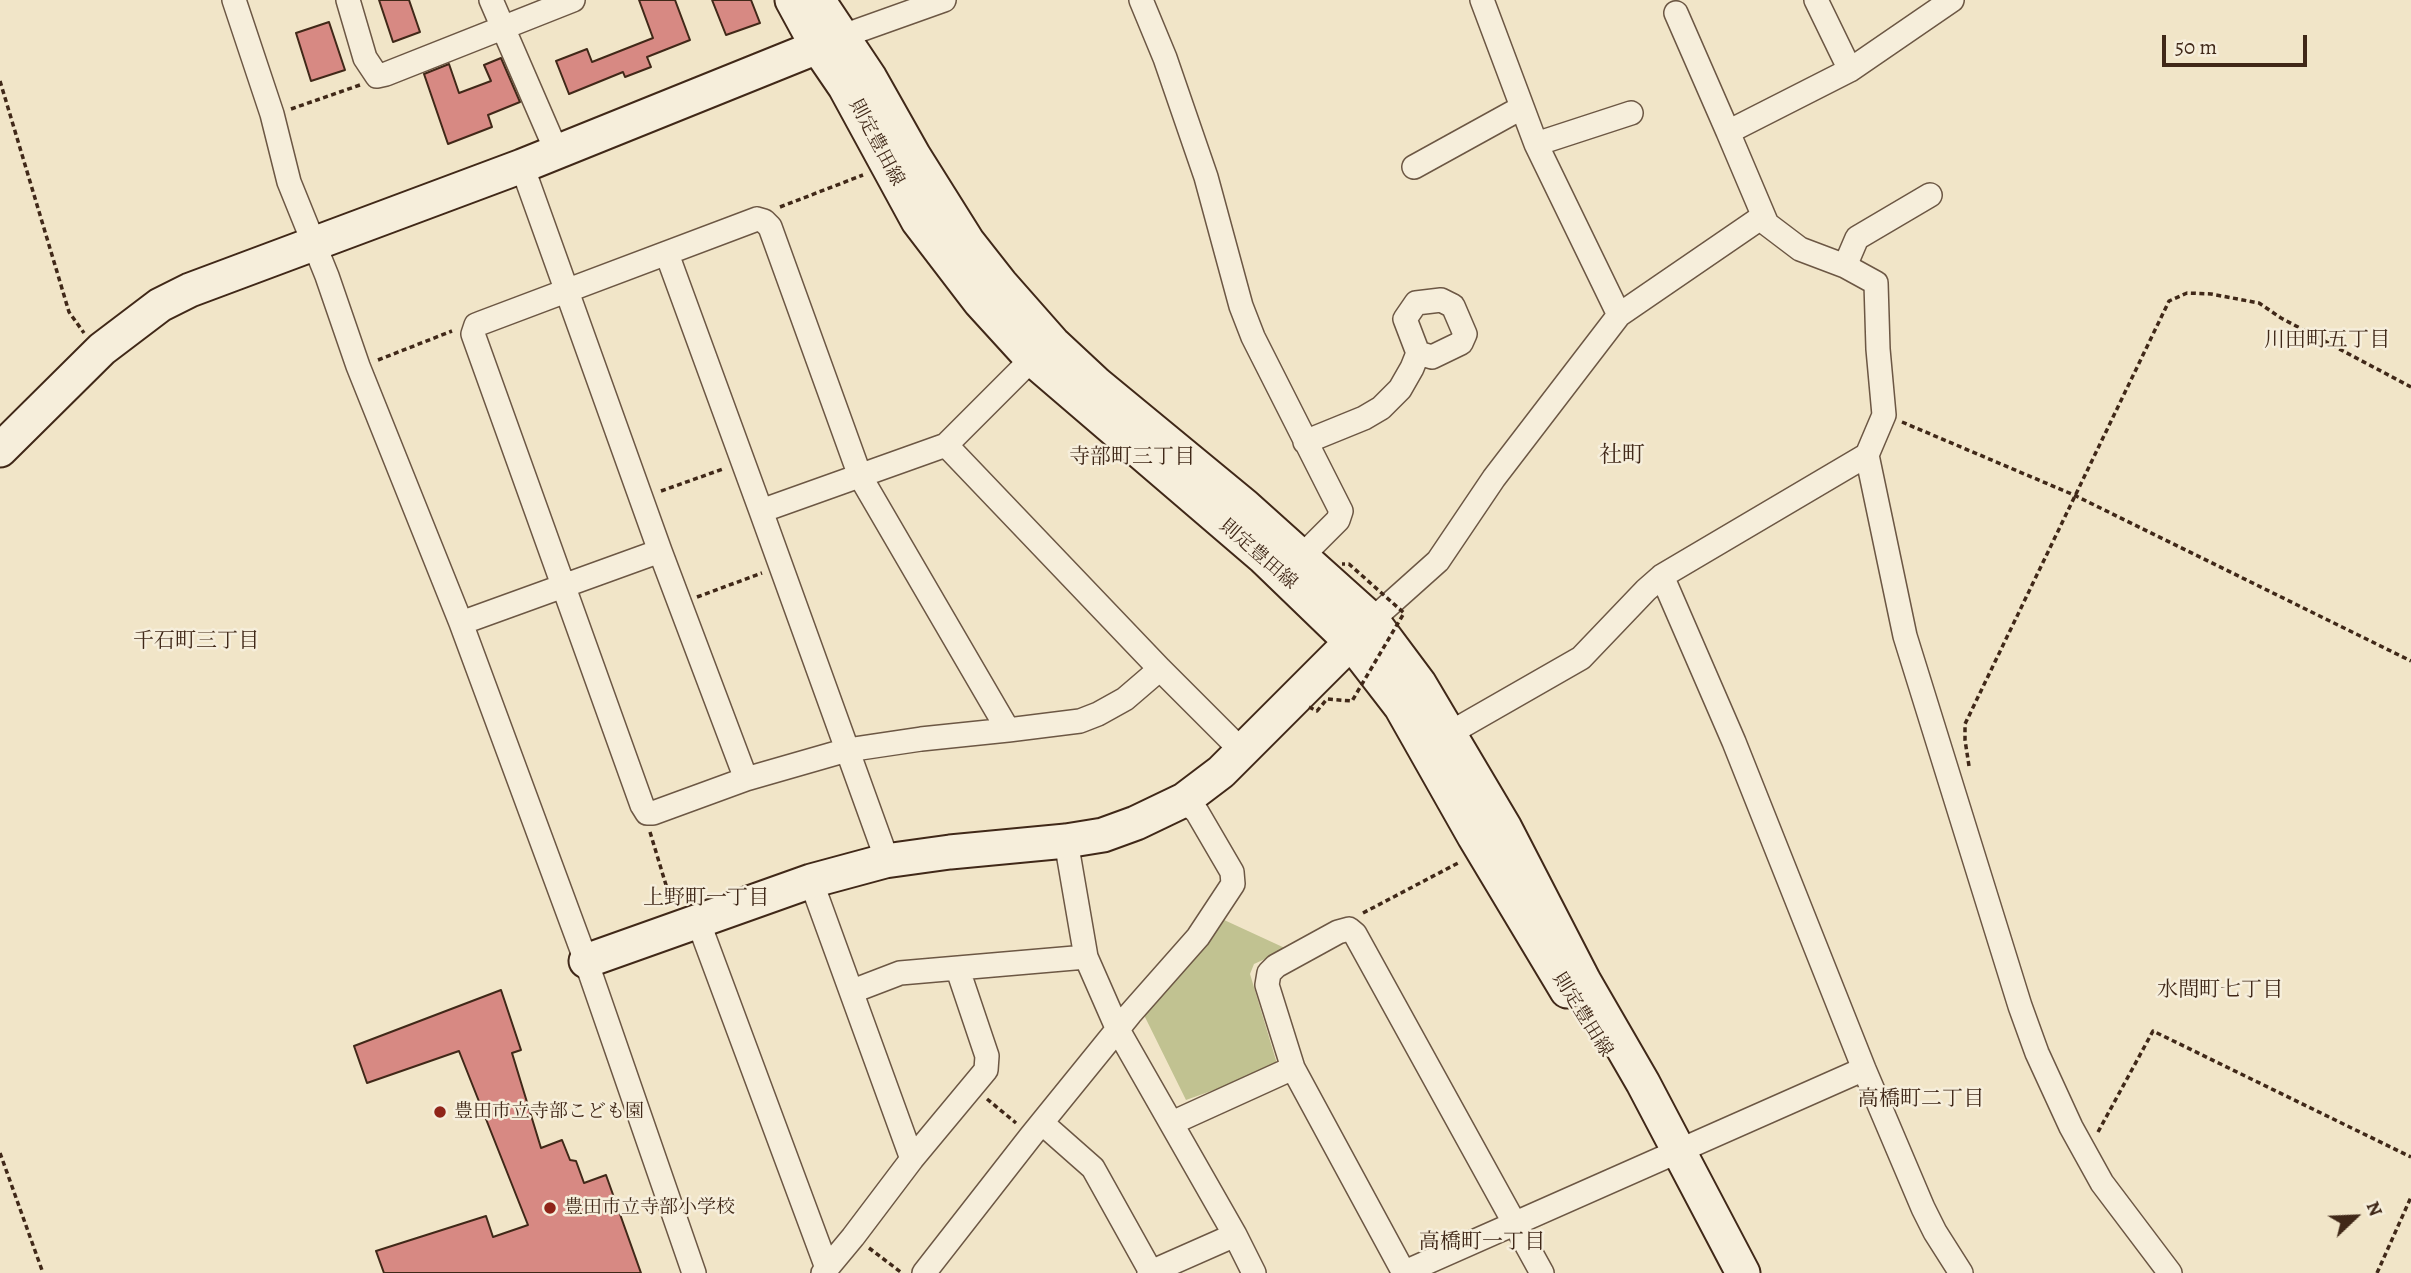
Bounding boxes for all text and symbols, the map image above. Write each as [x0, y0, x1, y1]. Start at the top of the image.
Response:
scale bar [2166, 21, 2311, 65]
text: 50 m [2175, 33, 2217, 61]
street label: 則定豊田線 [844, 96, 908, 190]
district label: 川田町五丁目 [2264, 328, 2390, 354]
district label: 社町 [1599, 442, 1645, 470]
district label: 寺部町三丁目 [1069, 445, 1195, 471]
street label: 則定豊田線 [1215, 515, 1301, 595]
district label: 千石町三丁目 [133, 629, 259, 655]
district label: 上野町一丁目 [643, 886, 769, 912]
street label: 則定豊田線 [1547, 969, 1617, 1061]
district label: 水間町七丁目 [2157, 978, 2283, 1004]
district label: 高橋町二丁目 [1858, 1087, 1984, 1113]
place label: 豊田市立寺部こども園 [454, 1101, 644, 1123]
marker: 豊田市立寺部こども園 [432, 1104, 448, 1120]
north arrow [2320, 1182, 2390, 1252]
place label: 豊田市立寺部小学校 [564, 1197, 735, 1219]
text: N [2360, 1197, 2389, 1220]
marker: 豊田市立寺部小学校 [542, 1200, 558, 1216]
district label: 高橋町一丁目 [1419, 1230, 1545, 1256]

